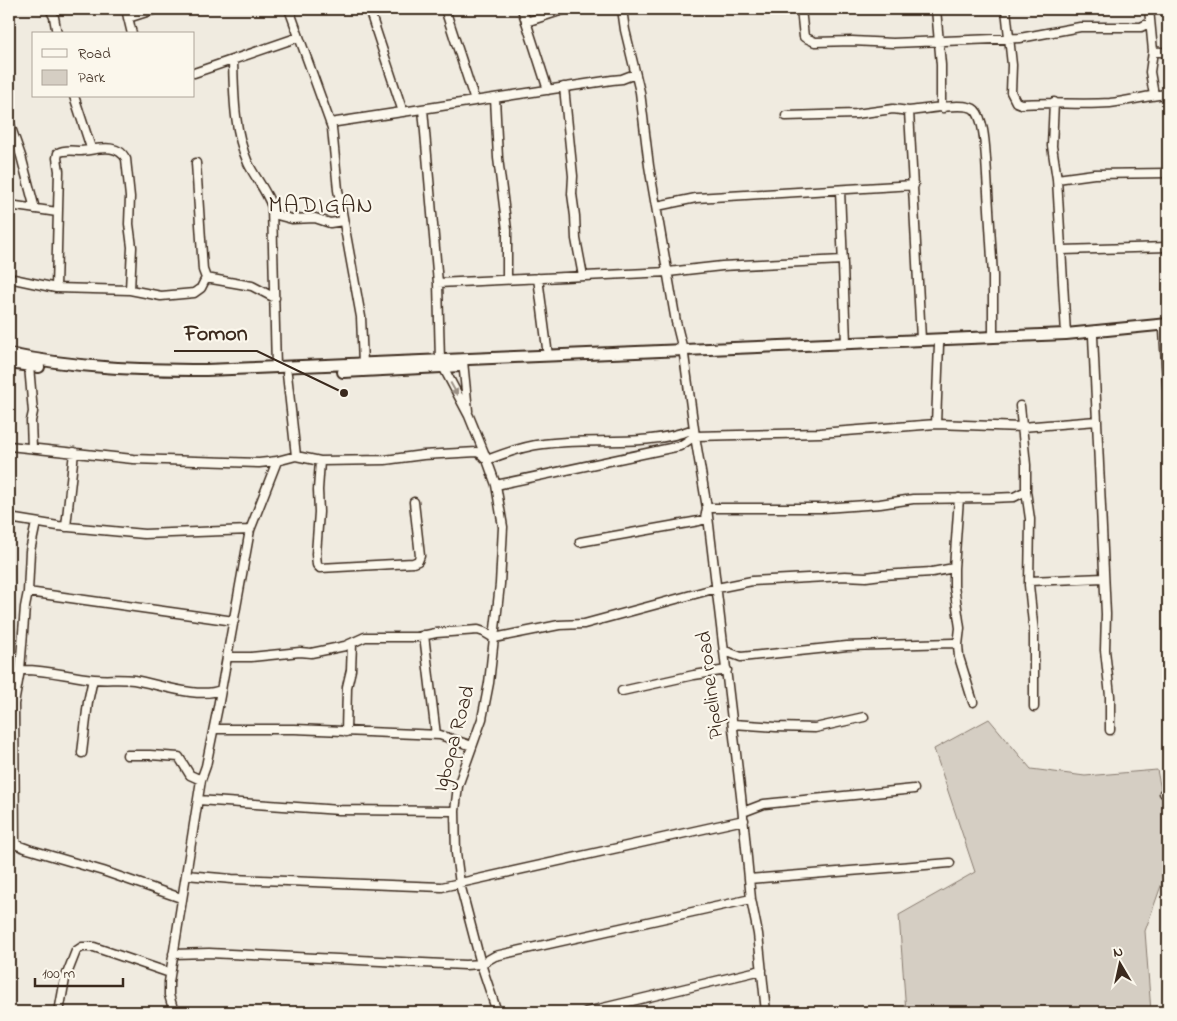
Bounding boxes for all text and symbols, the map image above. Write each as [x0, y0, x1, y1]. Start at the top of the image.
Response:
legend [32, 32, 195, 98]
text: Road [78, 43, 111, 65]
text: Park [78, 67, 106, 89]
district label: MADIGAN [268, 189, 374, 224]
callout: Fomon [174, 314, 257, 351]
text: Fomon [183, 319, 248, 351]
one-way arrow [450, 381, 458, 396]
street label: Pipeline road [689, 629, 732, 741]
street label: Igbopa Road [426, 682, 486, 796]
north arrow [1094, 938, 1144, 988]
text: N [1112, 942, 1125, 964]
scale bar [35, 956, 122, 988]
text: 100 m [42, 963, 75, 985]

